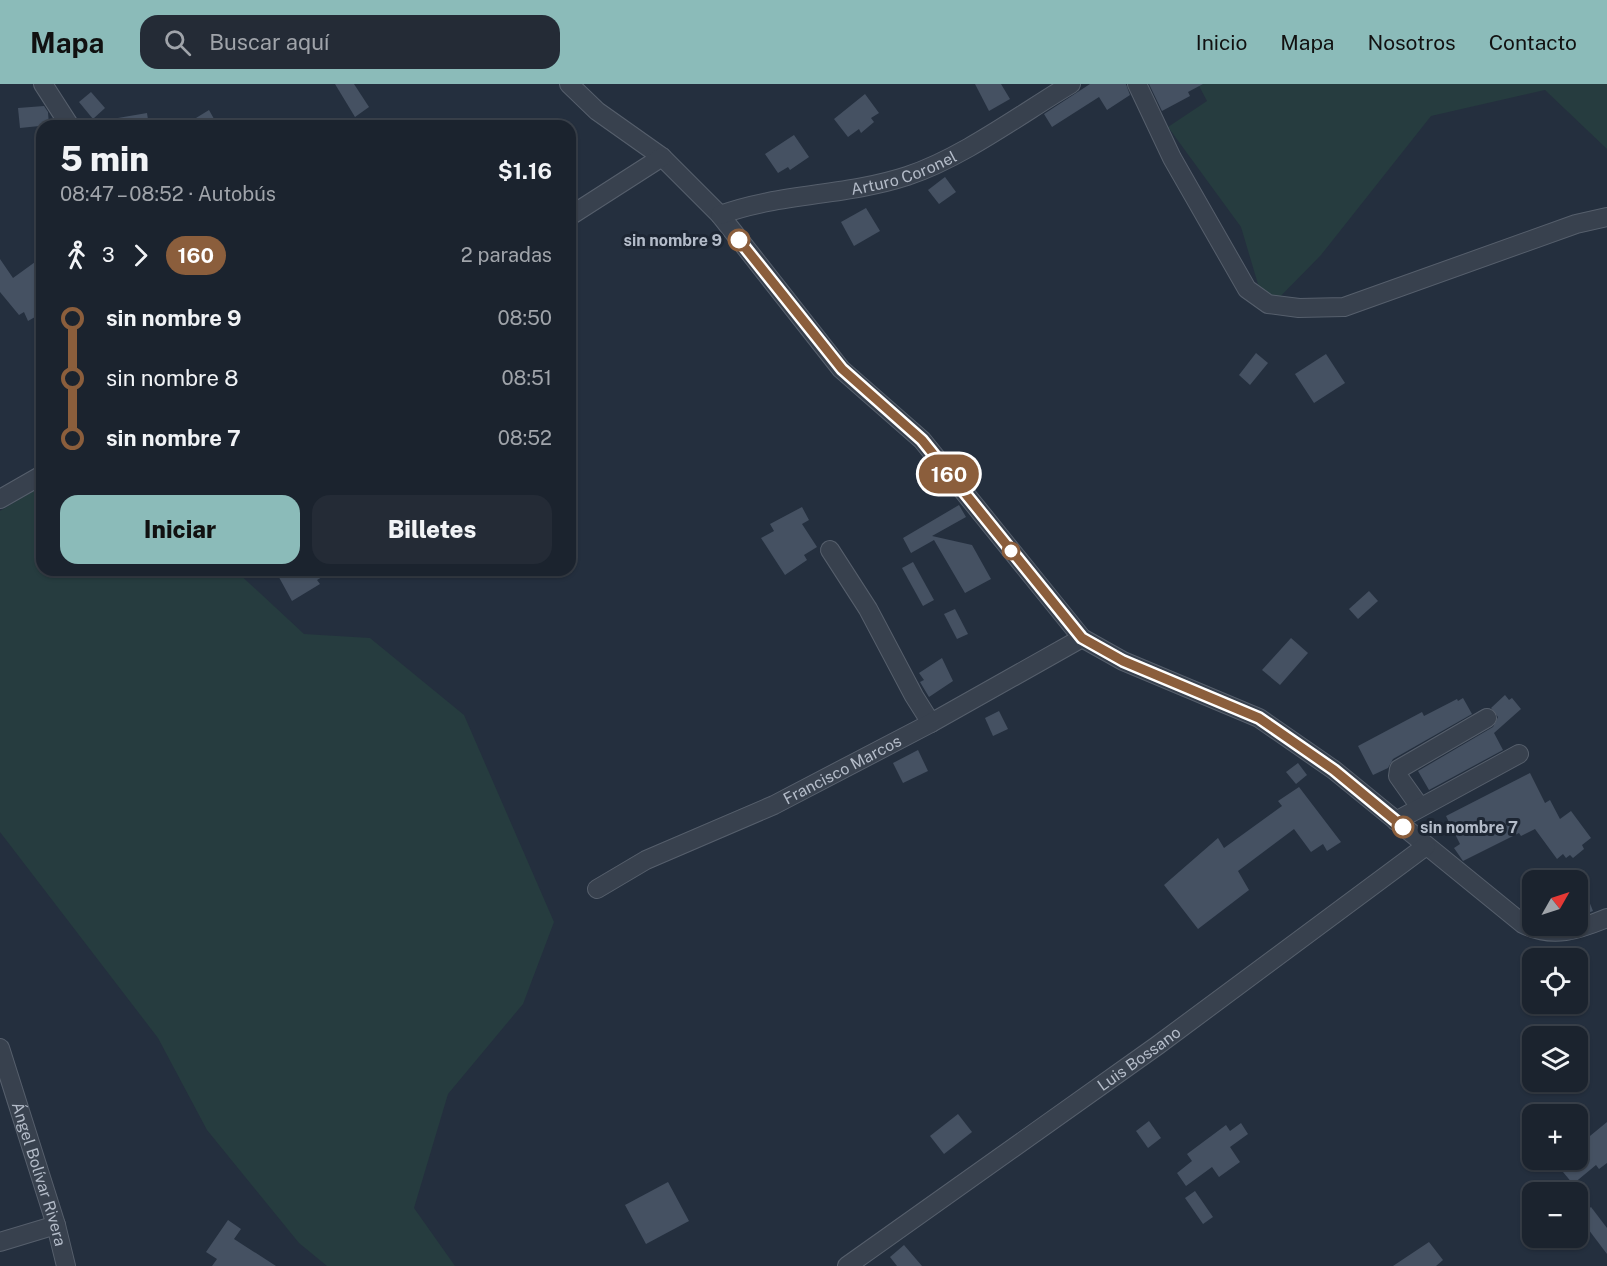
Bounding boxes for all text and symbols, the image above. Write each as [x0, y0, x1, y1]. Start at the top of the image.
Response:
search box [140, 15, 560, 69]
text: Mapa [30, 26, 104, 59]
icon: search [161, 26, 194, 59]
text: Buscar aquí [209, 29, 329, 55]
text: Inicio [1196, 30, 1247, 55]
text: Mapa [1280, 30, 1334, 55]
text: Nosotros [1367, 30, 1456, 55]
text: Contacto [1489, 30, 1577, 55]
text: 5 min [60, 140, 149, 178]
street label: Arturo Coronel [849, 147, 960, 199]
text: $1.16 [498, 158, 552, 184]
text: 08:47 – 08:52 · Autobús [60, 182, 276, 206]
marker: sin nombre 9 [728, 229, 750, 251]
place label: sin nombre 9 [623, 231, 722, 250]
icon: walk [60, 239, 93, 272]
icon: forward [124, 239, 157, 272]
text: 3 [102, 243, 115, 267]
text: 160 [178, 243, 214, 268]
text: 2 paradas [461, 243, 552, 267]
text: sin nombre 9 [106, 305, 241, 331]
text: 08:50 [497, 306, 552, 330]
text: sin nombre 8 [106, 365, 238, 391]
text: 08:51 [501, 366, 552, 390]
text: sin nombre 7 [106, 425, 241, 451]
text: 08:52 [498, 426, 552, 450]
line badge: 160 [914, 454, 984, 494]
text: 160 [931, 462, 967, 487]
button: Iniciar [60, 495, 300, 564]
button: Billetes [312, 495, 552, 564]
unlabelled marker [1002, 542, 1020, 560]
street label: Francisco Marcos [780, 731, 905, 809]
marker: sin nombre 7 [1392, 816, 1414, 838]
place label: sin nombre 7 [1420, 818, 1518, 837]
north arrow [1522, 870, 1588, 936]
map controls [1522, 870, 1588, 1248]
button: locate [1522, 948, 1588, 1014]
street label: Luis Bossano [1094, 1023, 1184, 1095]
button: layers [1522, 1026, 1588, 1092]
street label: Ángel Bolívar Rivera [8, 1099, 70, 1248]
button: + [1522, 1104, 1588, 1170]
button: − [1522, 1182, 1588, 1248]

